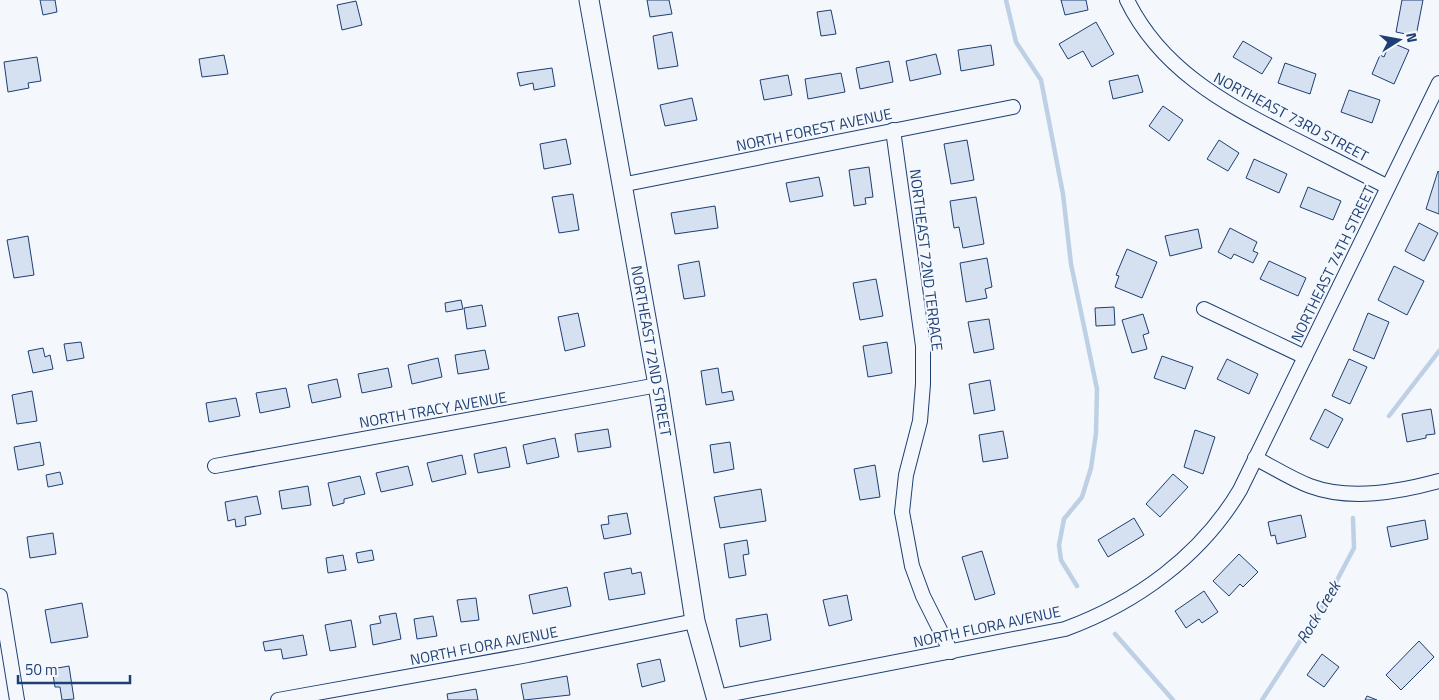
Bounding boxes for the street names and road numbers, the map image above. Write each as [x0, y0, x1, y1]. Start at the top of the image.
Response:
street label: NORTHEAST 73RD STREET [1210, 66, 1373, 167]
street label: NORTH FOREST AVENUE [734, 102, 894, 157]
street label: NORTHEAST 72ND TERRACE [904, 168, 949, 352]
street label: NORTHEAST 74TH STREET [1285, 182, 1381, 346]
street label: NORTHEAST 72ND STREET [625, 264, 678, 438]
street label: NORTH TRACY AVENUE [357, 385, 508, 434]
street label: NORTH FLORA AVENUE [911, 600, 1063, 653]
street label: NORTH FLORA AVENUE [408, 620, 560, 671]

